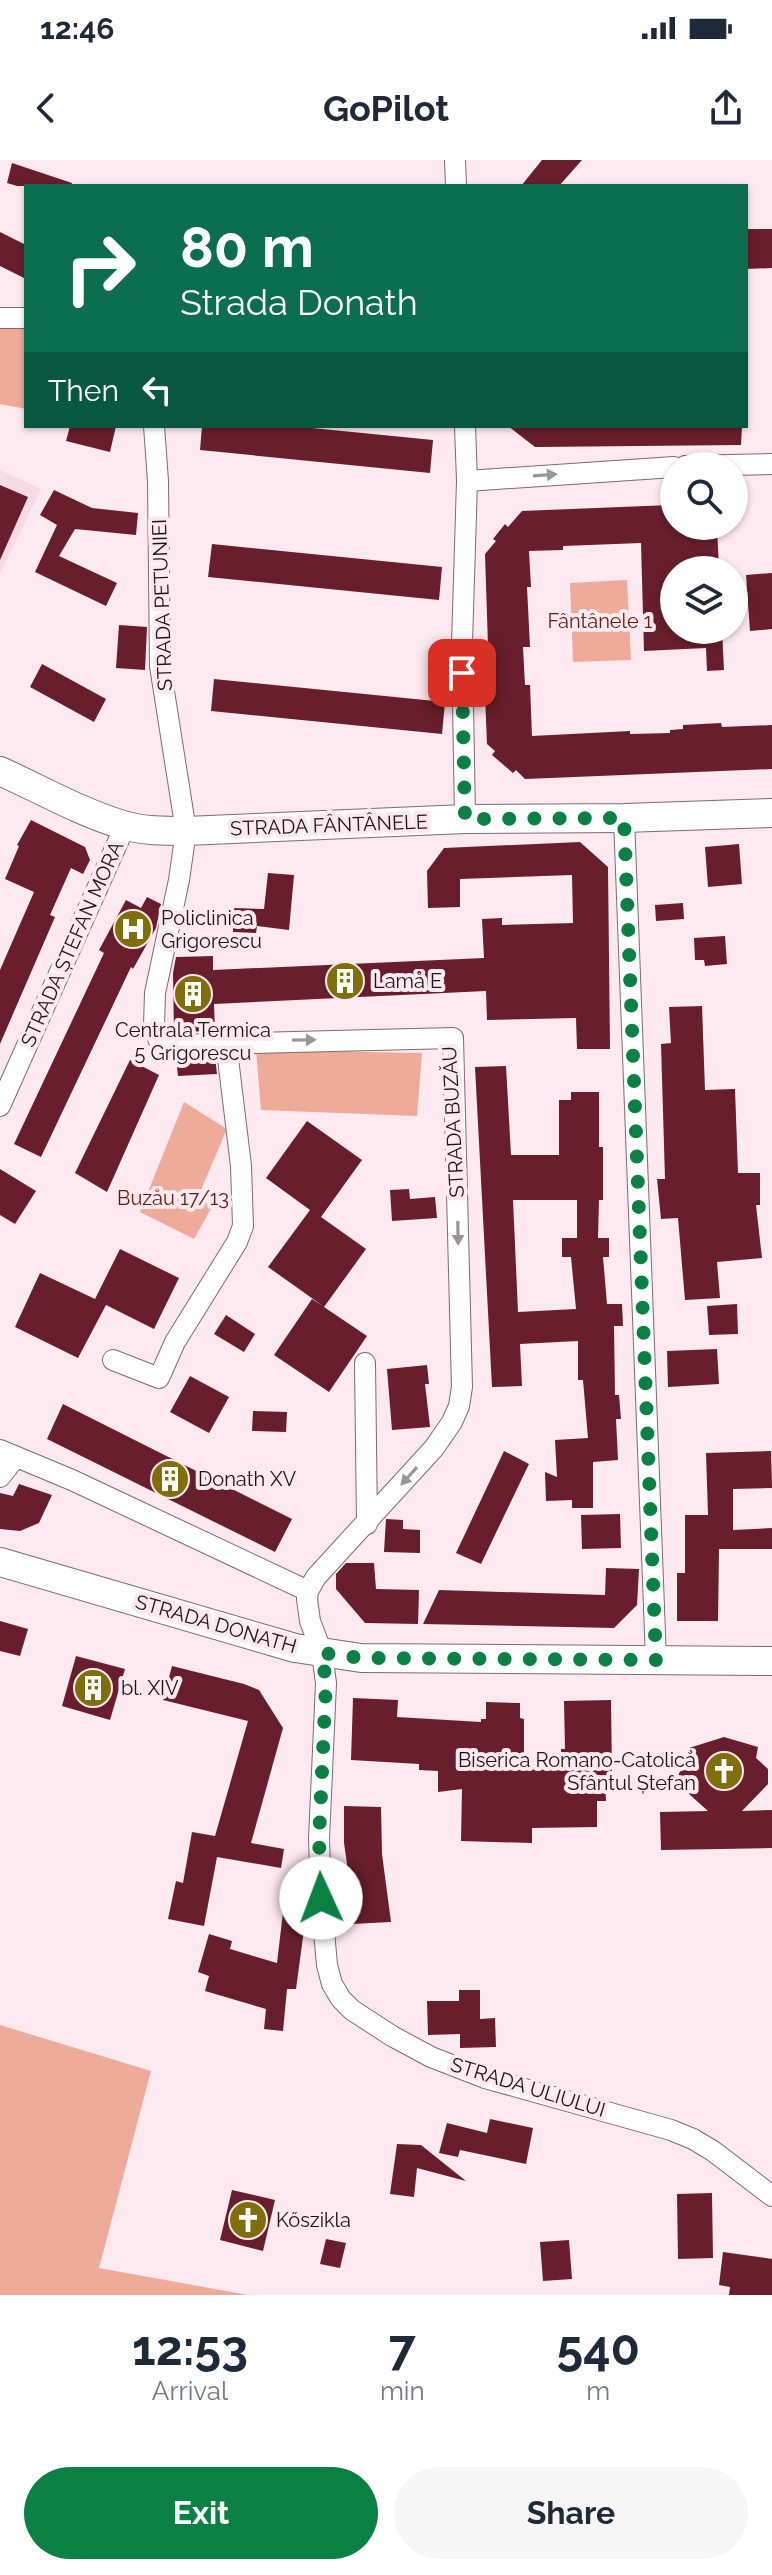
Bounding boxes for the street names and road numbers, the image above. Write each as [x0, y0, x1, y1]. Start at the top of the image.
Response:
street label: STRADA PETUNIEI [147, 519, 177, 691]
street label: STRADA FÂNTÂNELE [230, 810, 428, 840]
street label: STRADA ȘTEFAN MORA [16, 837, 128, 1051]
street label: STRADA BUZĂU [437, 1046, 469, 1198]
street label: STRADA DONATH [133, 1590, 299, 1658]
street label: STRADA ULIULUI [448, 2052, 608, 2122]

